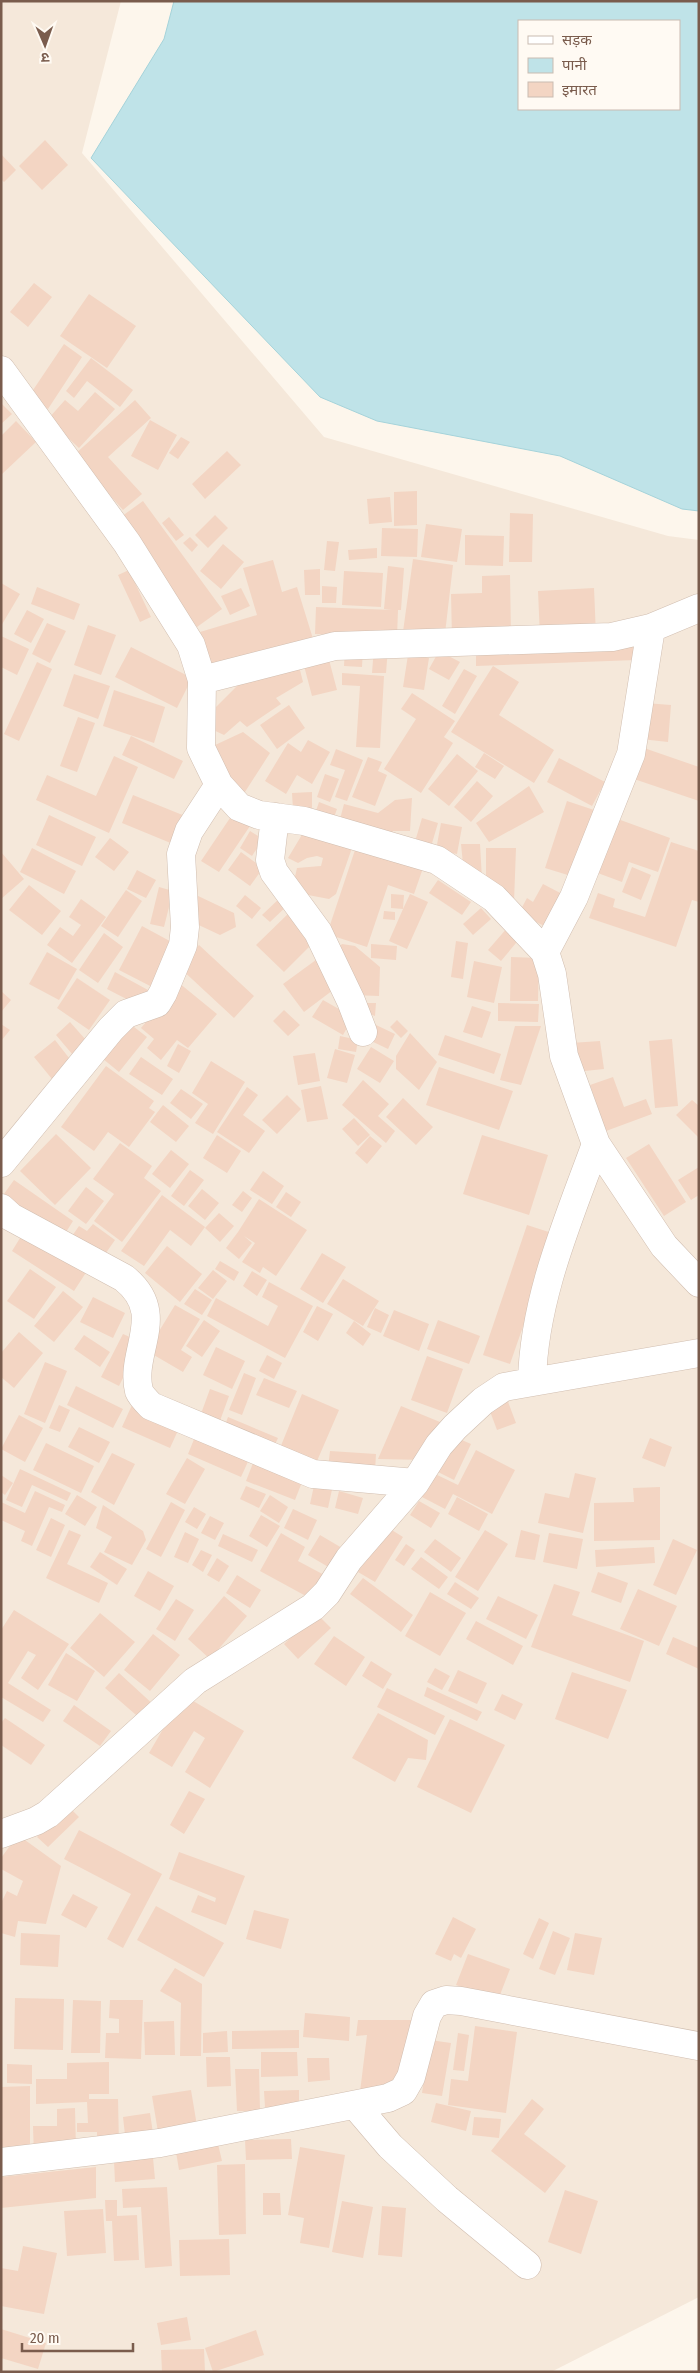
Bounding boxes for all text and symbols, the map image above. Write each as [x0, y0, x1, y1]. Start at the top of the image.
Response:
north arrow [20, 20, 70, 70]
legend [518, 20, 680, 110]
text: सड़क [562, 31, 592, 49]
text: उ [40, 49, 50, 66]
text: पानी [562, 56, 588, 74]
text: इमारत [562, 81, 597, 99]
scale bar [22, 2320, 134, 2352]
text: 20 m [30, 2329, 60, 2347]

